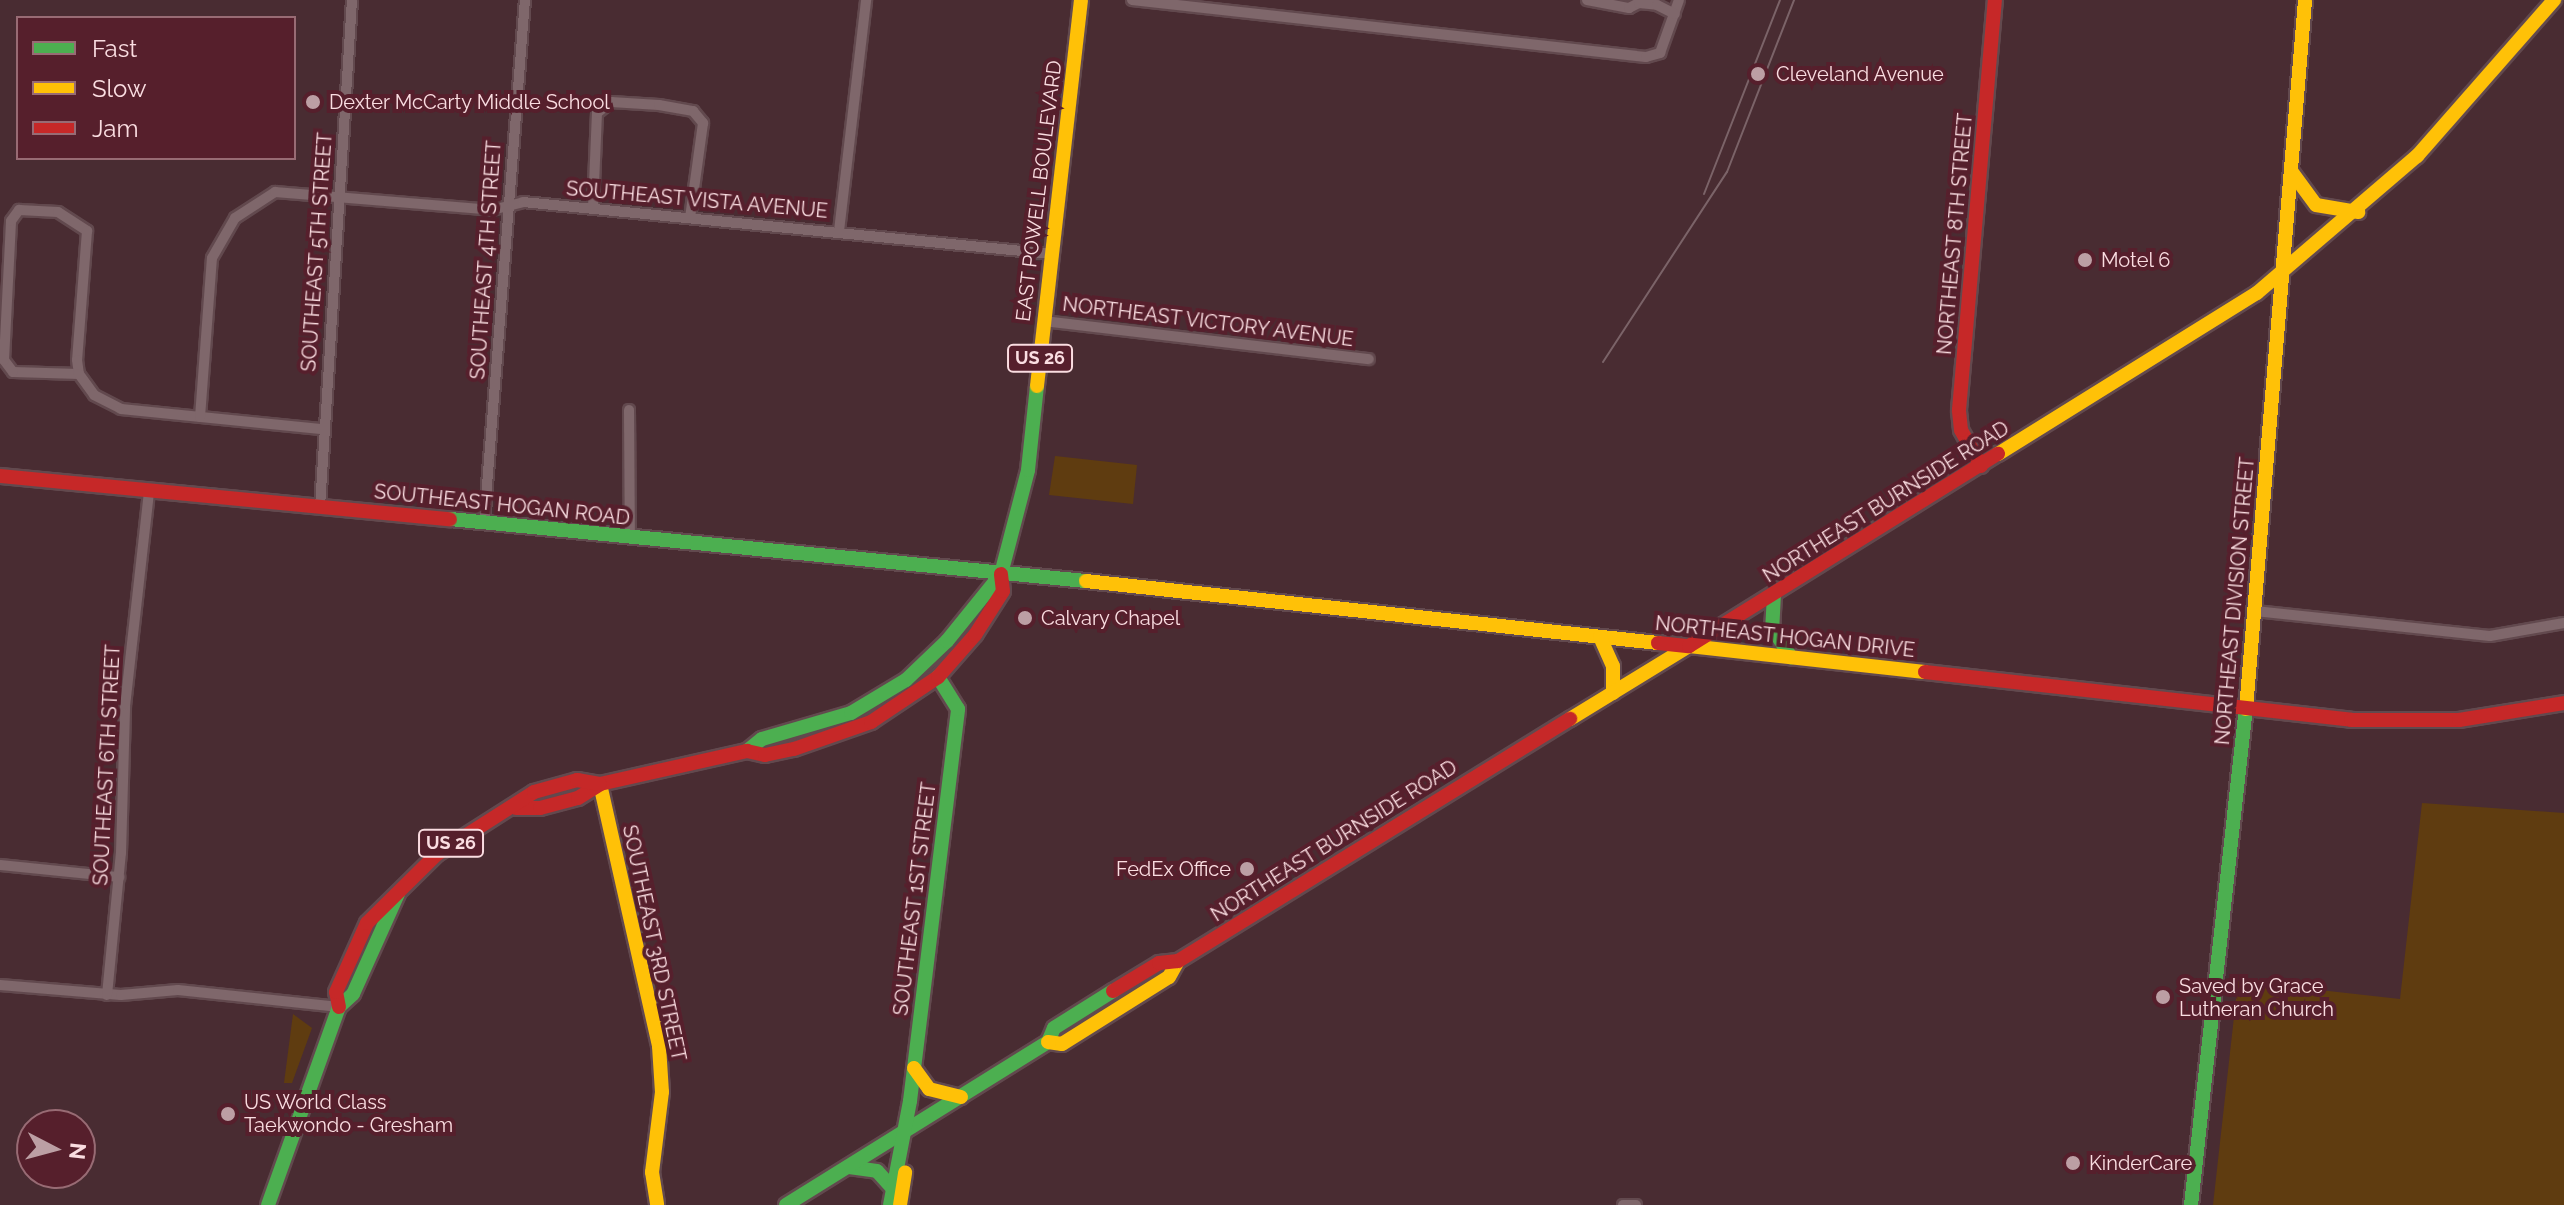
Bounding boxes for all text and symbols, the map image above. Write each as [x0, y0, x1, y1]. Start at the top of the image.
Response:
legend [16, 16, 296, 160]
text: Fast [92, 34, 137, 63]
street label: EAST POWELL BOULEVARD [1011, 59, 1067, 323]
place label: Cleveland Avenue [1776, 62, 1944, 86]
marker: Cleveland Avenue [1747, 63, 1769, 85]
text: Slow [92, 74, 146, 103]
place label: Dexter McCarty Middle School [329, 90, 611, 114]
marker: Dexter McCarty Middle School [304, 93, 322, 111]
street label: NORTHEAST 8TH STREET [1932, 112, 1978, 356]
text: Jam [92, 114, 138, 143]
street label: SOUTHEAST 5TH STREET [297, 131, 337, 373]
street label: SOUTHEAST 4TH STREET [466, 139, 506, 381]
street label: SOUTHEAST VISTA AVENUE [564, 176, 830, 224]
place label: Motel 6 [2101, 248, 2171, 272]
marker: Motel 6 [2076, 251, 2094, 269]
street label: NORTHEAST VICTORY AVENUE [1060, 292, 1356, 352]
road number: US 26 [1006, 344, 1074, 372]
street label: NORTHEAST BURNSIDE ROAD [1758, 416, 2014, 588]
street label: NORTHEAST DIVISION STREET [2210, 456, 2260, 746]
street label: SOUTHEAST HOGAN ROAD [373, 480, 631, 530]
place label: Calvary Chapel [1041, 606, 1181, 630]
marker: Calvary Chapel [1016, 609, 1034, 627]
street label: NORTHEAST HOGAN DRIVE [1654, 611, 1916, 663]
street label: SOUTHEAST 6TH STREET [89, 644, 125, 886]
street label: NORTHEAST BURNSIDE ROAD [1206, 755, 1462, 927]
street label: SOUTHEAST 1ST STREET [889, 780, 941, 1018]
street label: SOUTHEAST 3RD STREET [617, 823, 691, 1063]
road number: US 26 [417, 829, 485, 857]
place label: FedEx Office [1116, 857, 1231, 881]
marker: FedEx Office [1238, 860, 1256, 878]
place label: Saved by Grace Lutheran Church [2179, 974, 2334, 1021]
marker: Saved by Grace Lutheran Church [2154, 988, 2172, 1006]
place label: US World Class Taekwondo - Gresham [244, 1090, 453, 1137]
marker: US World Class Taekwondo - Gresham [219, 1105, 237, 1123]
north arrow [16, 1109, 96, 1189]
text: N [64, 1142, 92, 1161]
place label: KinderCare [2089, 1151, 2192, 1175]
marker: KinderCare [2064, 1154, 2082, 1172]

